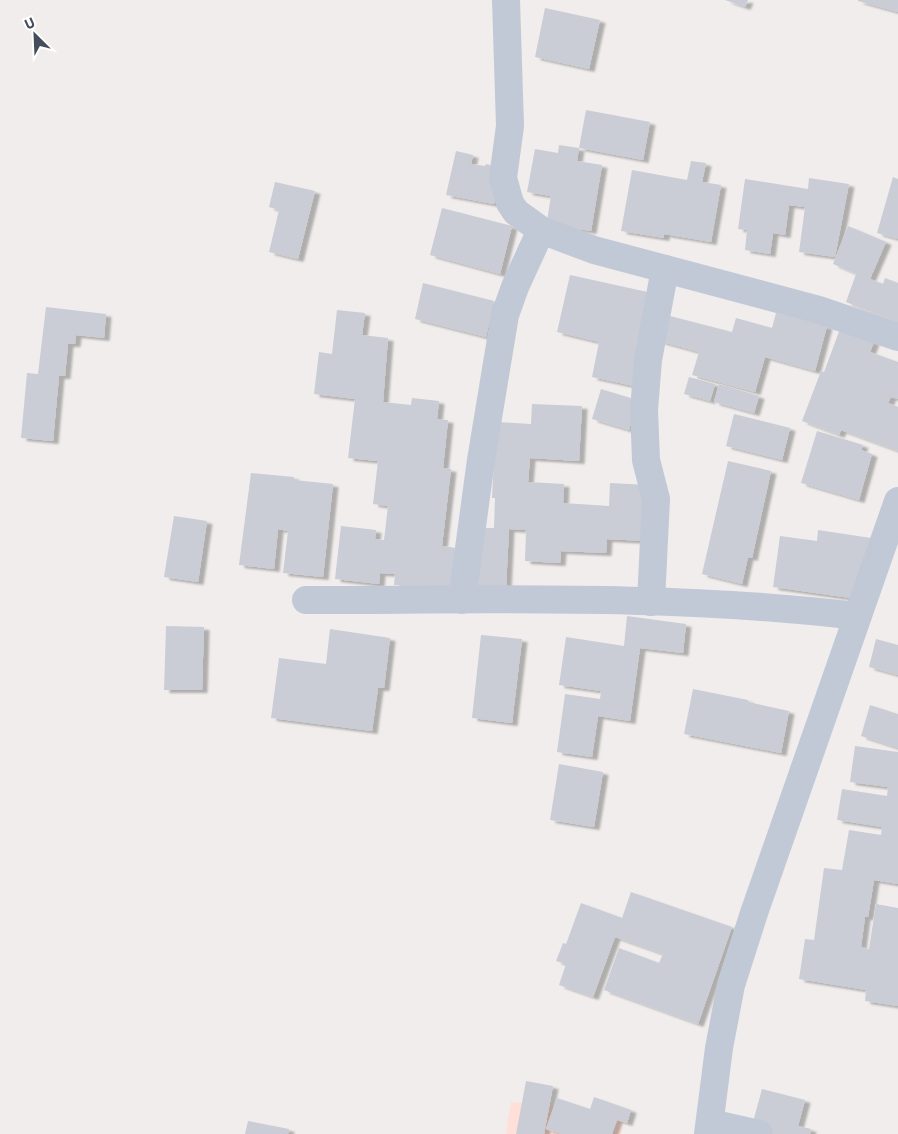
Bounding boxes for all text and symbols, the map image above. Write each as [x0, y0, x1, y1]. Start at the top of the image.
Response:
north arrow [10, 10, 60, 60]
text: U [22, 13, 38, 33]

